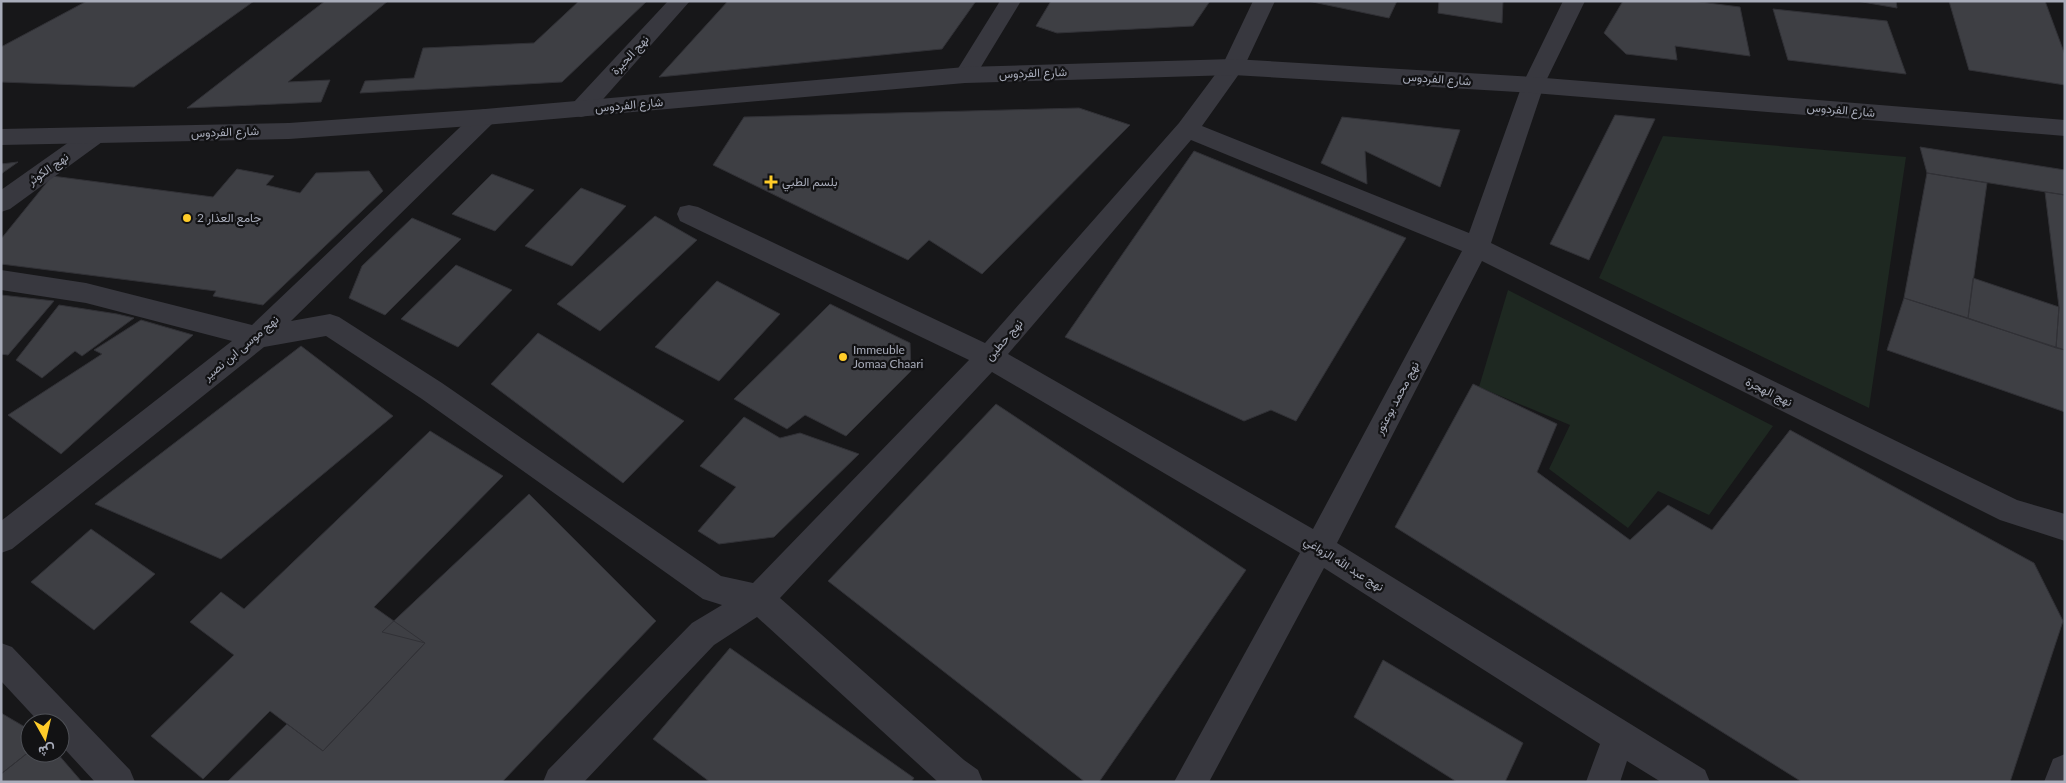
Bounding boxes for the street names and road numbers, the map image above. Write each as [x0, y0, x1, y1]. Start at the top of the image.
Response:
street label: نهج الحيرة [607, 32, 653, 79]
street label: شارع الفردوس [999, 64, 1067, 83]
street label: شارع الفردوس [1402, 69, 1472, 90]
street label: شارع الفردوس [594, 94, 664, 117]
street label: شارع الفردوس [1806, 99, 1876, 122]
street label: شارع الفردوس [191, 123, 259, 142]
street label: نهج الكوثر [23, 149, 72, 190]
street label: نهج موسى ابن نصير [199, 312, 283, 386]
street label: نهج حطين [981, 316, 1027, 365]
street label: نهج محمد بوعتور [1371, 359, 1424, 439]
street label: نهج الهجرة [1742, 374, 1795, 411]
street label: نهج عبد الله الزواغي [1300, 533, 1387, 597]

